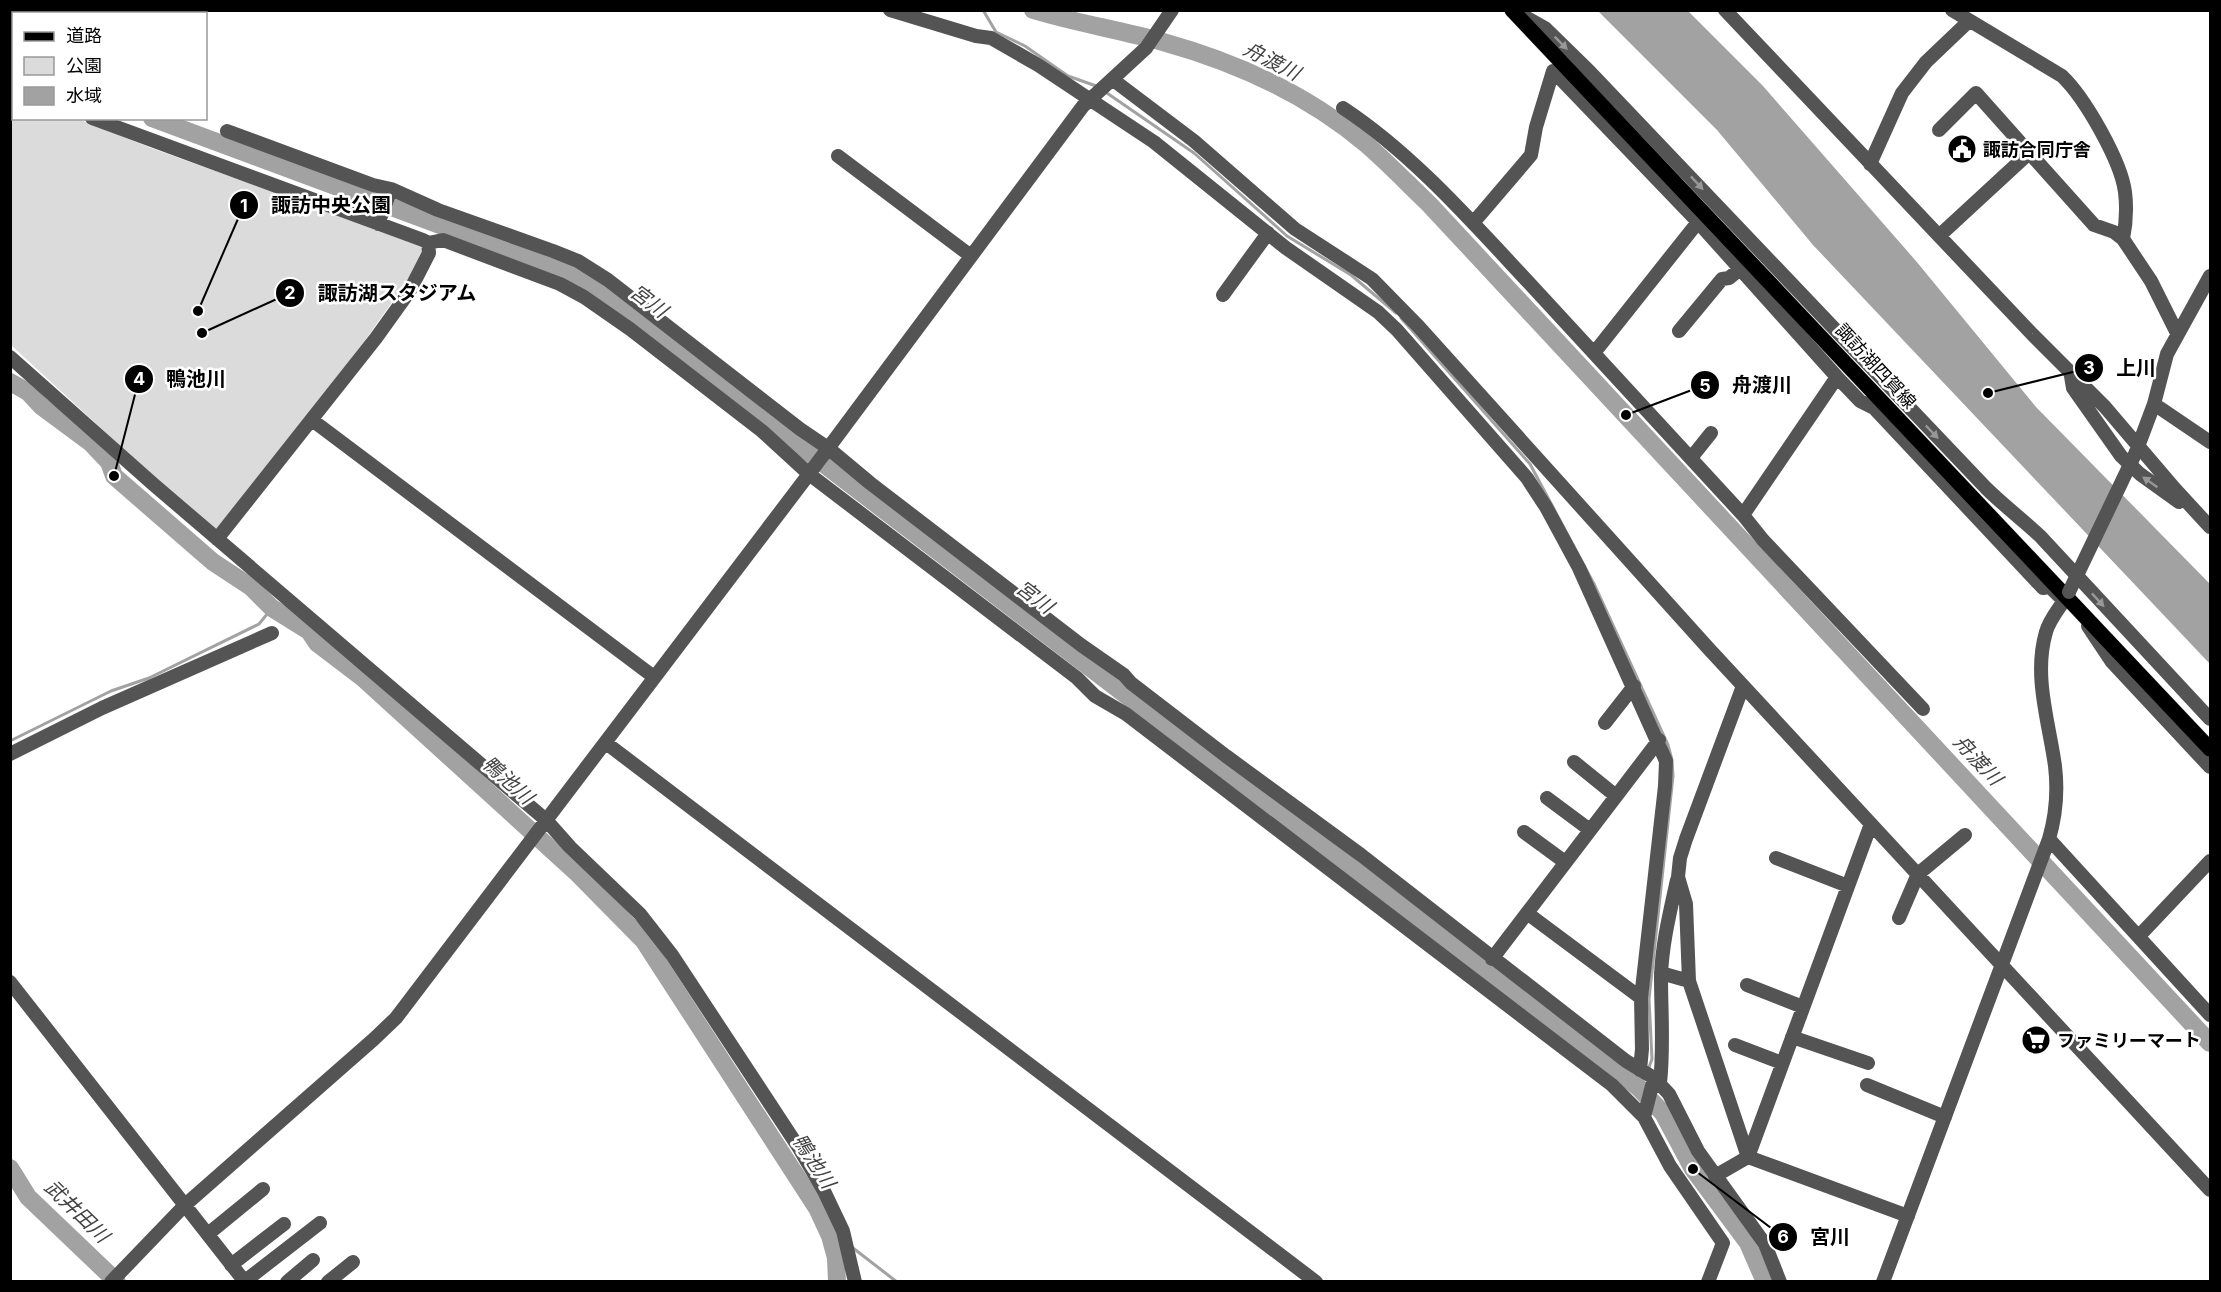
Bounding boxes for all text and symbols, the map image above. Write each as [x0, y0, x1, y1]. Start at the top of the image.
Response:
legend [12, 12, 207, 120]
text: 道路 [66, 25, 102, 46]
one-way arrow [1554, 36, 1569, 50]
water label: 舟渡川 [1240, 37, 1306, 86]
text: 公園 [66, 55, 102, 76]
text: 水域 [66, 85, 102, 106]
public building icon: 諏訪合同庁舎 [1946, 133, 1978, 165]
place label: 諏訪合同庁舎 [1983, 139, 2091, 160]
one-way arrow [1690, 175, 1703, 190]
callout: 諏訪中央公園 [229, 186, 403, 224]
text: 諏訪中央公園 [271, 193, 391, 217]
text: 1 [240, 195, 248, 216]
callout: 諏訪湖スタジアム [275, 274, 489, 312]
water label: 宮川 [626, 279, 674, 324]
text: 諏訪湖スタジアム [318, 281, 476, 305]
text: 2 [284, 282, 296, 303]
street label: 諏訪湖四賀線 [1831, 319, 1921, 413]
callout: 上川 [2074, 349, 2168, 387]
text: 上川 [2116, 356, 2156, 380]
text: 3 [2083, 357, 2095, 378]
callout: 鴨池川 [124, 360, 238, 398]
callout: 舟渡川 [1690, 366, 1804, 404]
text: 鴨池川 [166, 367, 226, 391]
text: 4 [133, 368, 145, 389]
text: 舟渡川 [1732, 373, 1792, 397]
text: 5 [1699, 375, 1711, 396]
one-way arrow [1925, 424, 1939, 439]
one-way arrow [2143, 476, 2159, 488]
water label: 宮川 [1012, 575, 1060, 620]
one-way arrow [2091, 592, 2104, 607]
water label: 舟渡川 [1949, 730, 2009, 792]
water label: 鴨池川 [478, 751, 540, 810]
supermarket icon: ファミリーマート [2020, 1024, 2052, 1056]
place label: ファミリーマート [2057, 1030, 2201, 1051]
water label: 鴨池川 [788, 1129, 841, 1194]
water label: 武井田川 [40, 1175, 116, 1249]
callout: 宮川 [1768, 1218, 1862, 1256]
text: 宮川 [1810, 1225, 1850, 1249]
text: 6 [1777, 1226, 1789, 1247]

